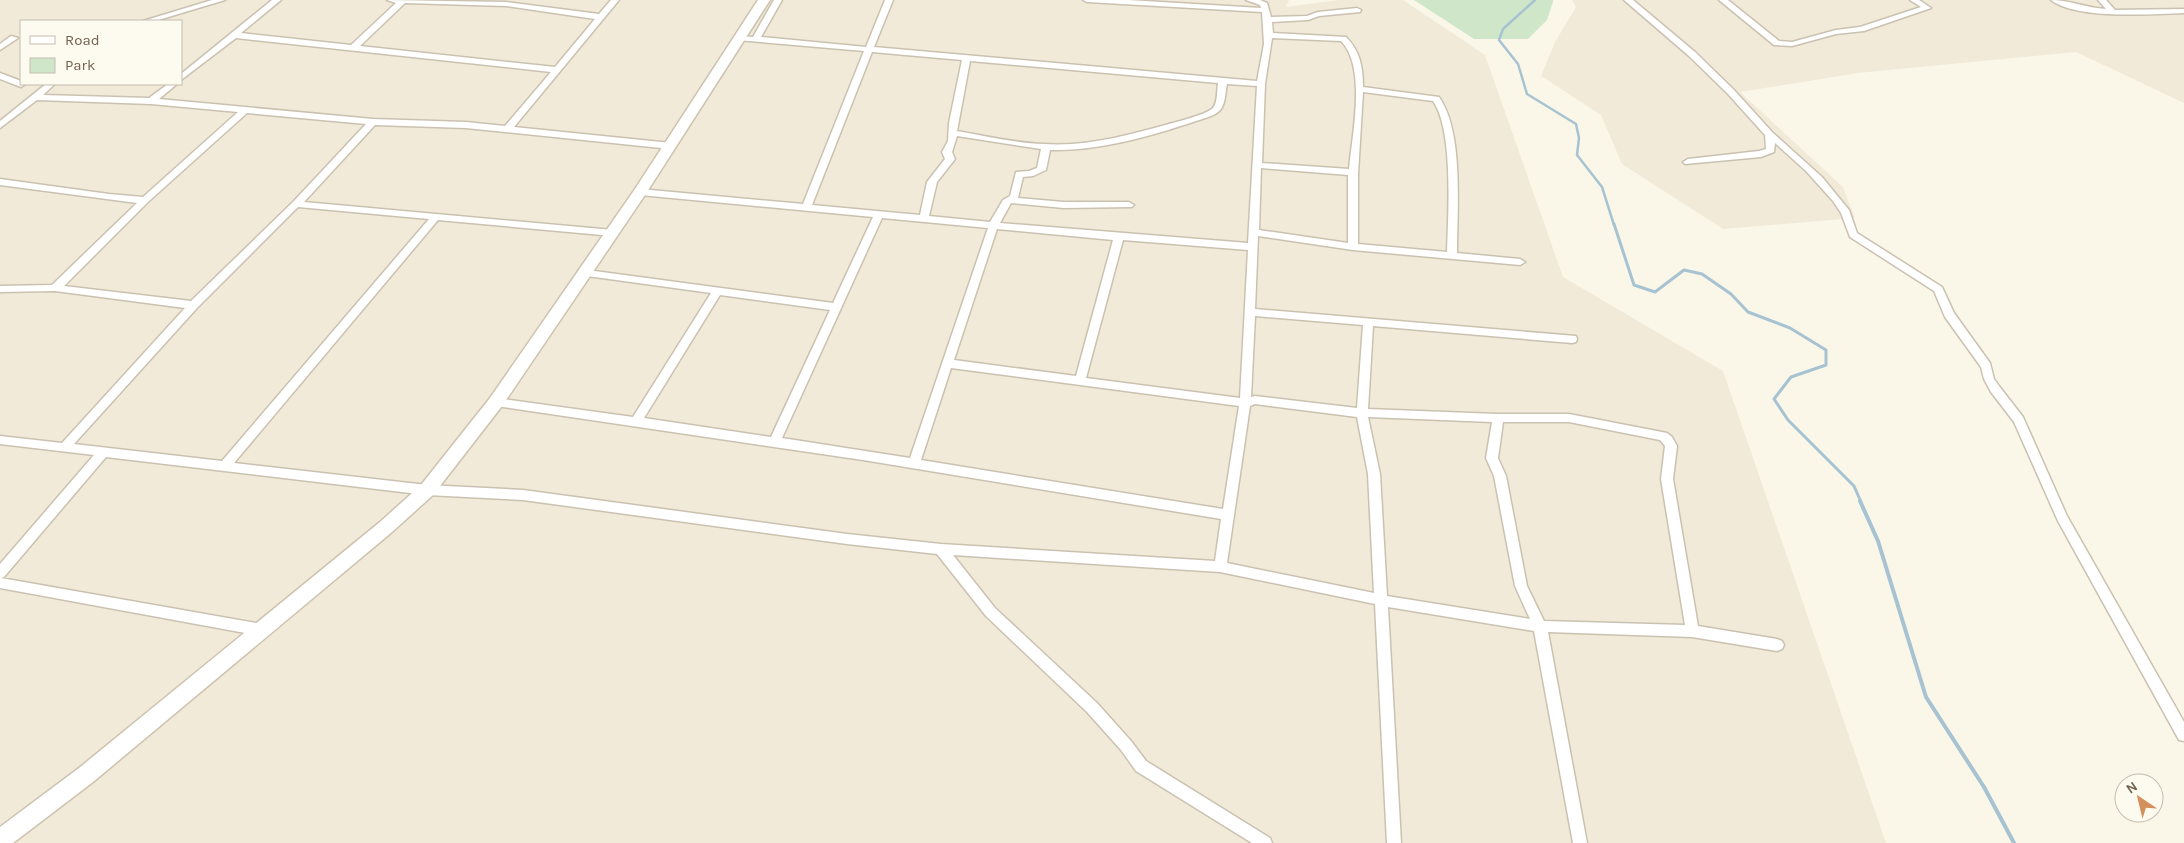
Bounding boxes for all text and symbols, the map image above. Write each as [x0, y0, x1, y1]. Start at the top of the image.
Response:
legend [20, 20, 182, 85]
text: Road [65, 31, 100, 49]
text: Park [65, 56, 95, 74]
north arrow [2114, 773, 2164, 823]
text: N [2123, 778, 2141, 798]

